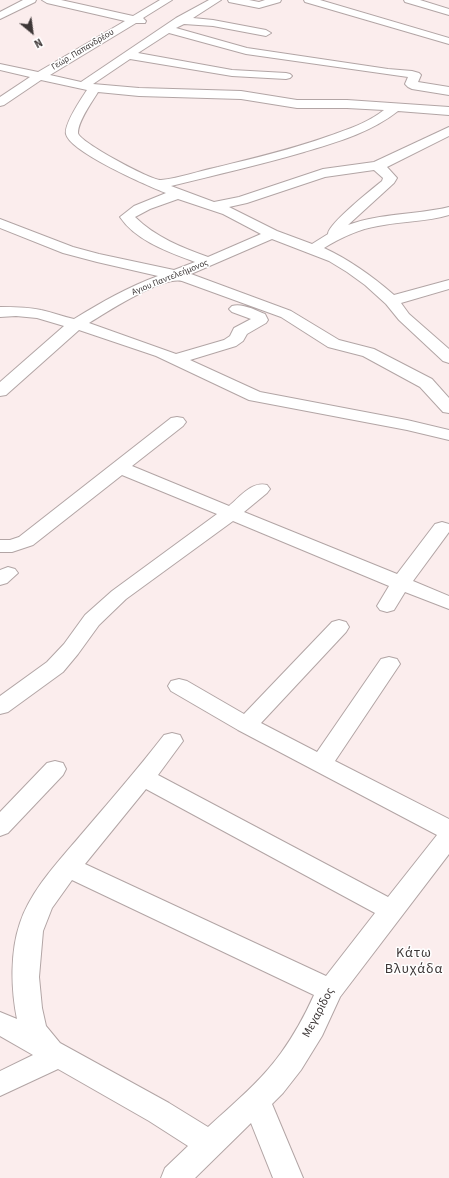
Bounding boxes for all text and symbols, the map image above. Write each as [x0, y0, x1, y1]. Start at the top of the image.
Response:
north arrow [12, 12, 52, 52]
street label: Γεώρ. Παπανδρέου [50, 27, 116, 73]
text: N [31, 35, 45, 51]
street label: Αγιου Παντελεήμονος [130, 258, 210, 298]
district label: Κάτω Βλυχάδα [385, 946, 443, 978]
street label: Μεγαρίδος [300, 986, 338, 1040]

